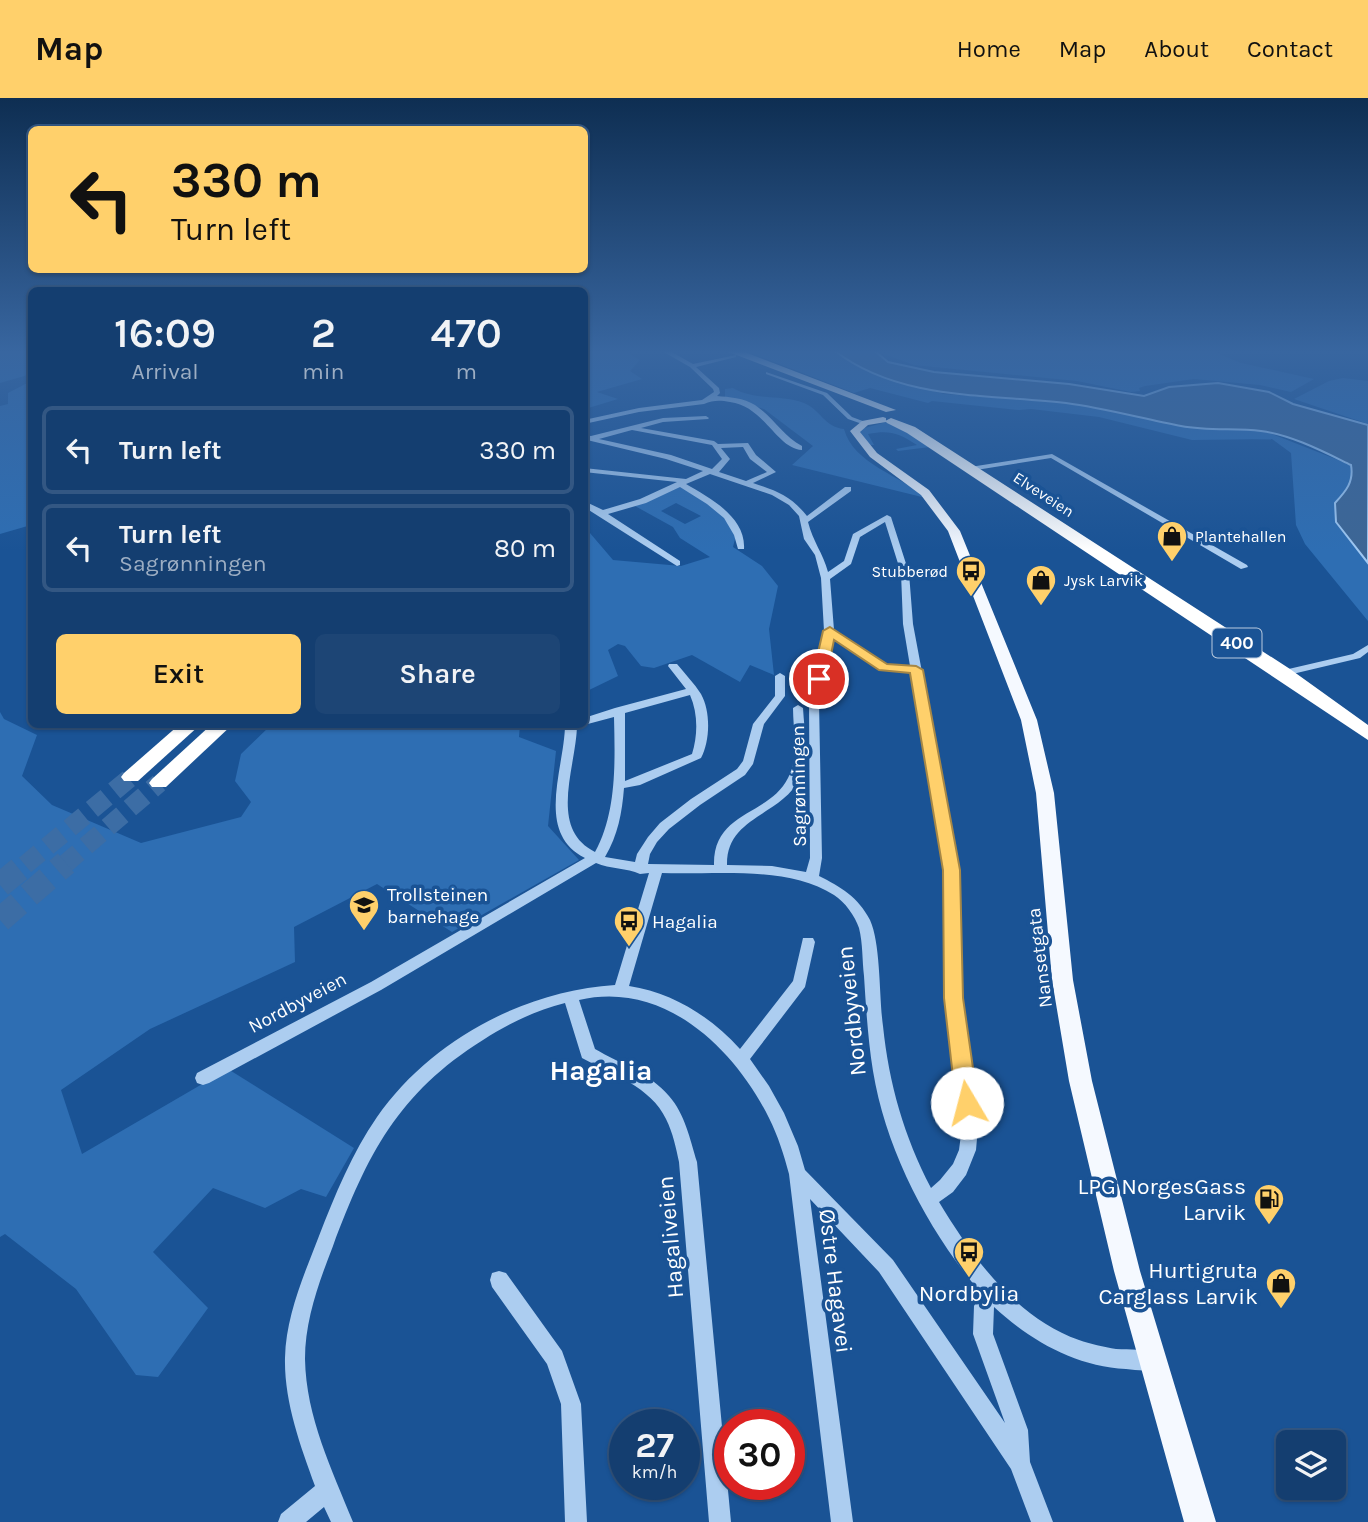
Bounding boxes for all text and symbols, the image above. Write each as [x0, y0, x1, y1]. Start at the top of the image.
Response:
text: Map [35, 30, 103, 68]
text: Home [957, 35, 1021, 63]
text: Map [1059, 35, 1106, 63]
text: About [1144, 35, 1209, 63]
text: Contact [1247, 35, 1333, 63]
text: 330 m [171, 152, 322, 209]
icon: left [56, 154, 147, 245]
text: Turn left [171, 211, 291, 248]
text: 16:09 [114, 308, 216, 358]
text: 2 [311, 308, 336, 358]
text: 470 [431, 308, 502, 358]
text: Arrival [131, 358, 199, 385]
text: min [302, 358, 345, 385]
text: m [455, 358, 477, 385]
icon: left [60, 431, 98, 469]
text: Turn left [119, 435, 221, 466]
text: 330 m [479, 435, 556, 466]
street label: Elveveien [1010, 468, 1078, 521]
text: Turn left [119, 519, 221, 550]
shop icon: Plantehallen [1155, 519, 1189, 563]
place label: Plantehallen [1195, 527, 1286, 546]
icon: left [60, 529, 98, 567]
text: 80 m [494, 533, 556, 564]
text: Sagrønningen [119, 550, 267, 577]
bus stop icon: Stubberød [954, 554, 988, 598]
place label: Stubberød [871, 562, 948, 581]
shop icon: Jysk Larvik [1024, 563, 1058, 607]
place label: Jysk Larvik [1064, 571, 1143, 590]
road number: 400 [1212, 628, 1262, 658]
button: Exit [56, 634, 301, 714]
button: Share [315, 634, 560, 714]
pin [789, 649, 849, 709]
icon: arrive [800, 660, 838, 698]
street label: Sagrønningen [787, 725, 811, 847]
place label: Trollsteinen barnehage [387, 884, 488, 928]
school or university icon: Trollsteinen barnehage [347, 888, 381, 932]
bus stop icon: Hagalia [612, 904, 646, 948]
street label: Nansetgata [1023, 907, 1057, 1009]
place label: Hagalia [652, 911, 718, 933]
street label: Nordbyveien [831, 945, 872, 1077]
street label: Nordbyveien [245, 968, 350, 1038]
district label: Hagalia [550, 1054, 652, 1087]
position arrow [930, 1066, 1004, 1140]
place label: LPG NorgesGass Larvik [1077, 1173, 1246, 1226]
street label: Hagaliveien [652, 1175, 689, 1299]
fuel station icon: LPG NorgesGass Larvik [1252, 1182, 1286, 1226]
street label: Østre Hagavei [813, 1207, 858, 1355]
bus stop icon: Nordbylia [952, 1235, 986, 1279]
place label: Hurtigruta Carglass Larvik [1098, 1257, 1258, 1310]
shop icon: Hurtigruta Carglass Larvik [1264, 1266, 1298, 1310]
place label: Nordbylia [919, 1280, 1019, 1307]
speed limit sign: 30 [714, 1409, 805, 1500]
text: 27 [635, 1425, 674, 1466]
map controls [1276, 1430, 1346, 1500]
button: layers [1276, 1430, 1346, 1500]
text: km/h [632, 1461, 677, 1483]

